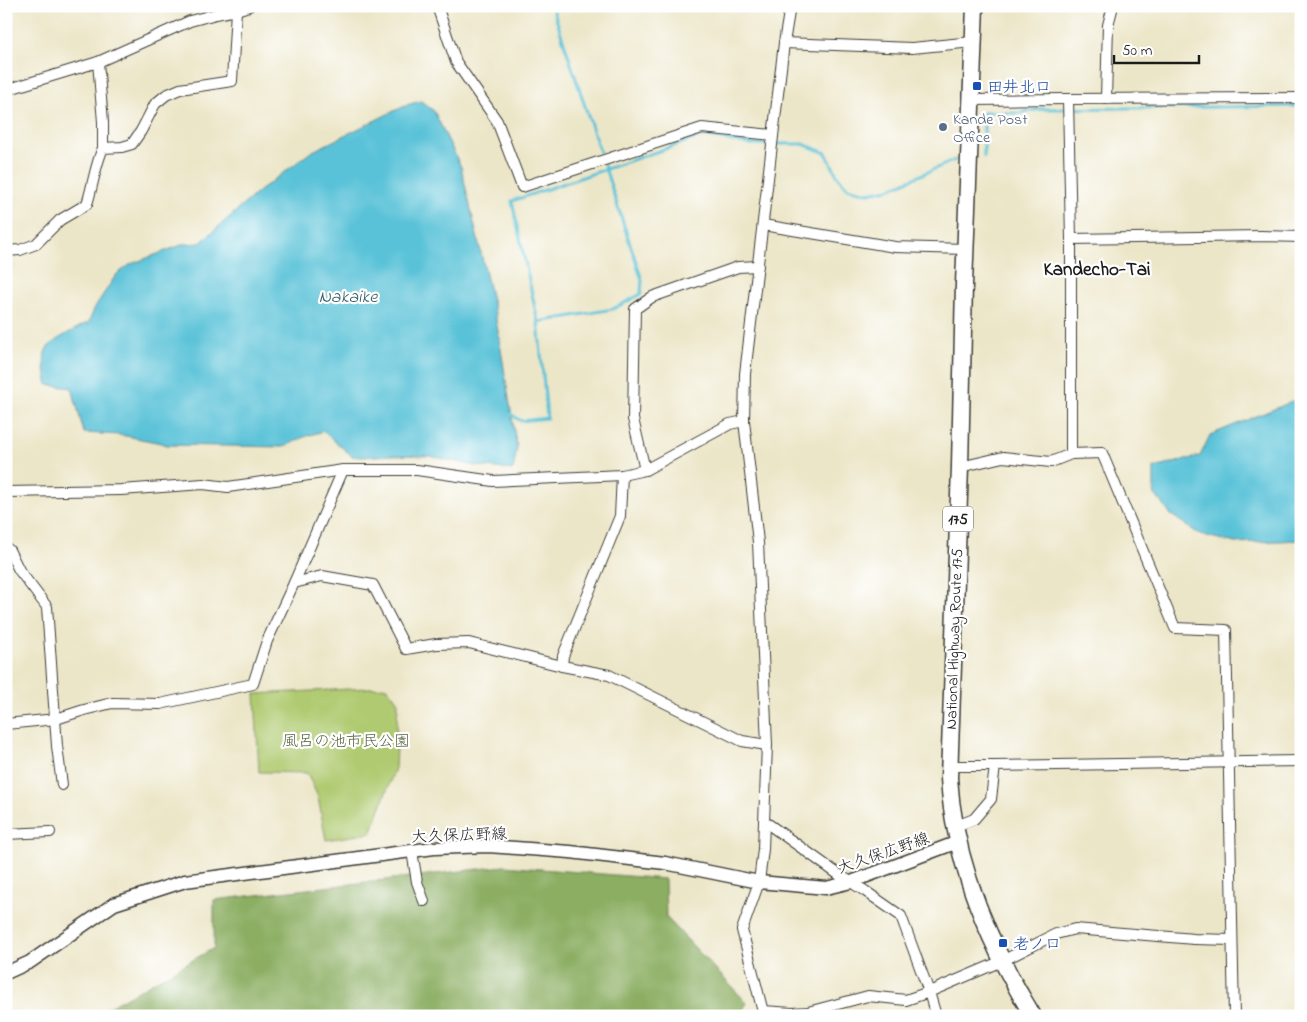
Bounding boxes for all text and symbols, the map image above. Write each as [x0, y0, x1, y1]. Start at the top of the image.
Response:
scale bar [1114, 32, 1200, 64]
text: 50 m [1122, 40, 1153, 62]
place label: 田井北口 [987, 76, 1051, 100]
marker: 田井北口 [971, 80, 983, 92]
place label: Kande Post Office [953, 108, 1028, 150]
marker: Kande Post Office [937, 121, 949, 133]
district label: Kandecho-Tai [1043, 257, 1151, 284]
water label: Nakaike [319, 285, 378, 311]
road number: 175 [943, 506, 973, 532]
street label: National Highway Route 175 [940, 548, 970, 730]
park label: 風呂の池市民公園 [282, 730, 410, 754]
street label: 大久保広野線 [411, 822, 507, 850]
street label: 大久保広野線 [834, 827, 933, 881]
place label: 老ノ口 [1013, 933, 1061, 957]
marker: 老ノ口 [997, 937, 1009, 949]

